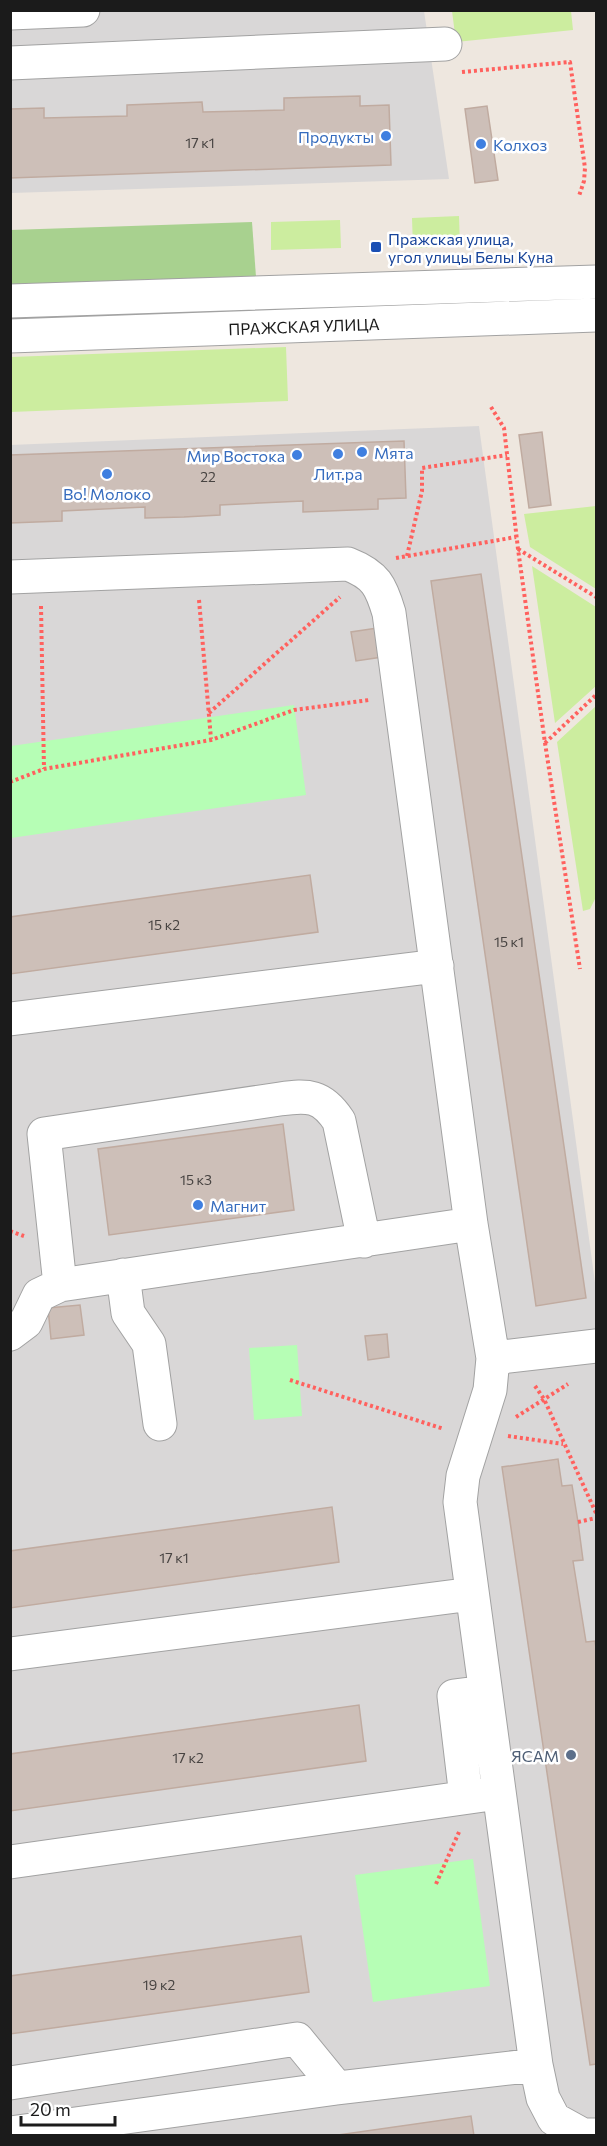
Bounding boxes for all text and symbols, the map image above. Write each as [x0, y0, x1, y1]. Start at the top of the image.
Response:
place label: Продукты [298, 127, 374, 146]
marker: Продукты [379, 129, 393, 143]
house number: 17 к1 [185, 134, 215, 151]
place label: Колхоз [493, 135, 547, 154]
marker: Колхоз [474, 137, 488, 151]
place label: Пражская улица, угол улицы Белы Куна [388, 229, 553, 266]
marker: Пражская улица, угол улицы Белы Куна [369, 240, 383, 254]
street label: ПРАЖСКАЯ УЛИЦА [228, 314, 380, 338]
place label: Мята [374, 443, 414, 462]
marker: Мята [355, 445, 369, 459]
place label: Мир Востока [186, 446, 285, 465]
marker: Лит.ра [331, 447, 345, 461]
marker: Мир Востока [290, 448, 304, 462]
place label: Лит.ра [314, 464, 362, 483]
marker: Во! Молоко [100, 467, 114, 481]
house number: 22 [200, 468, 216, 485]
place label: Во! Молоко [63, 484, 151, 503]
house number: 15 к2 [148, 916, 180, 933]
house number: 15 к1 [494, 933, 524, 950]
house number: 15 к3 [180, 1171, 212, 1188]
place label: Магнит [210, 1196, 267, 1215]
marker: Магнит [191, 1198, 205, 1212]
house number: 17 к1 [159, 1549, 189, 1566]
place label: ЯСАМ [511, 1746, 559, 1765]
marker: ЯСАМ [564, 1748, 578, 1762]
house number: 17 к2 [172, 1749, 204, 1766]
house number: 19 к2 [143, 1976, 175, 1993]
scale bar [21, 2089, 116, 2127]
text: 20 m [30, 2098, 71, 2120]

